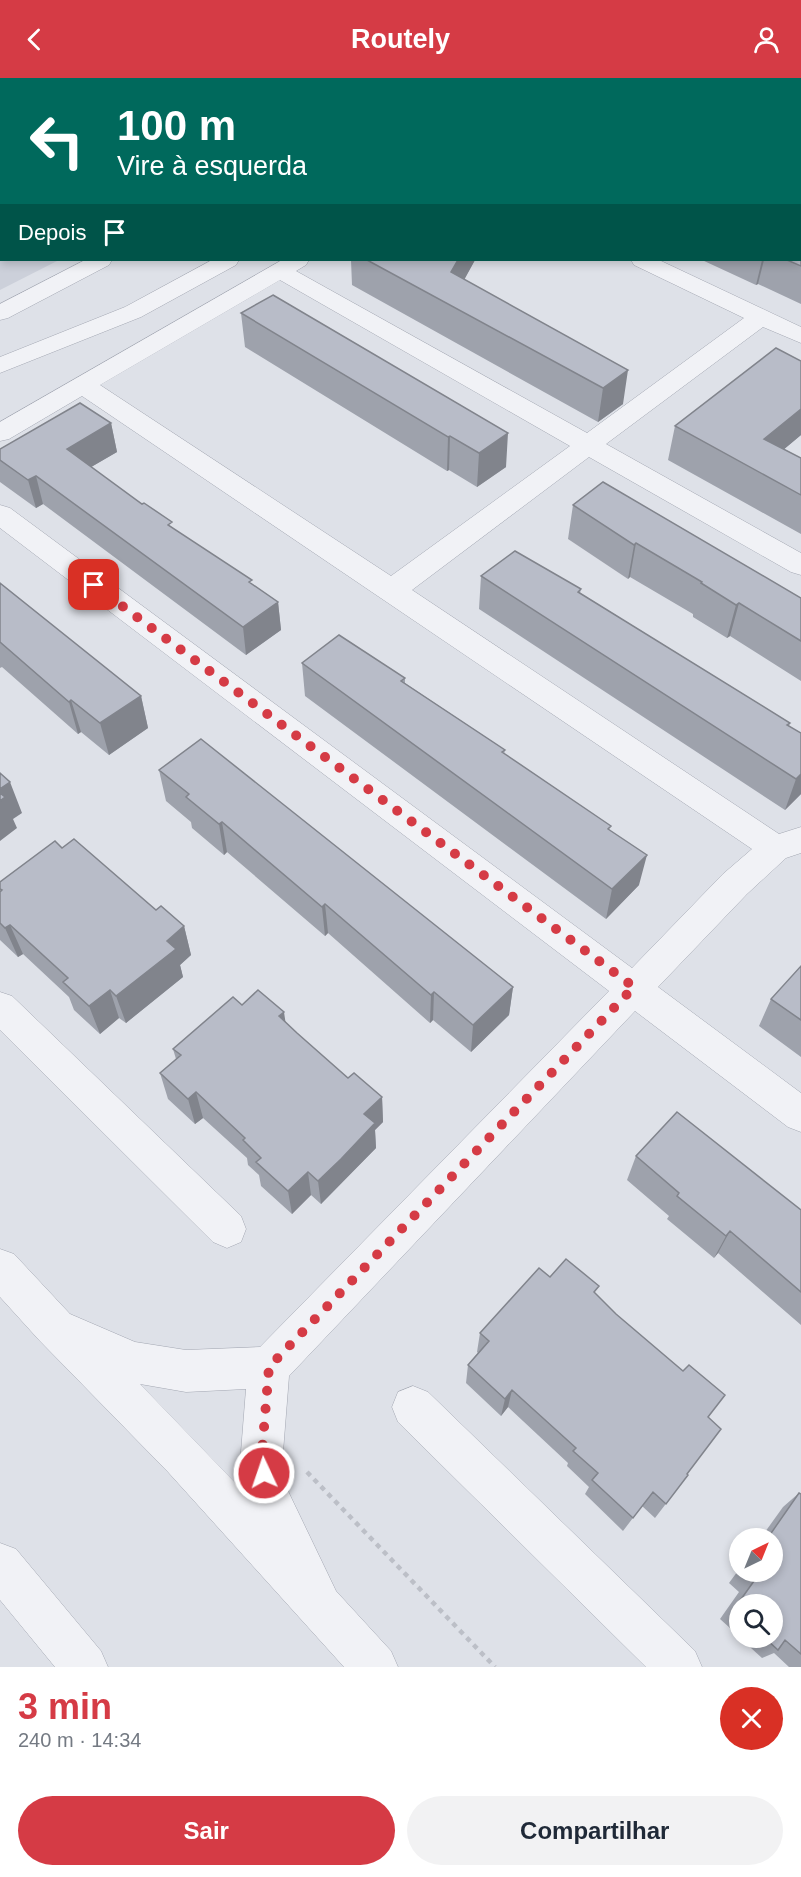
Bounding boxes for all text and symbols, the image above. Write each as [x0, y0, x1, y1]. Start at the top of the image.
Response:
icon: back [18, 23, 51, 56]
icon: person [750, 23, 783, 56]
text: Routely [351, 24, 450, 54]
icon: left [18, 102, 96, 180]
text: 100 m [117, 102, 236, 149]
text: Vire à esquerda [117, 151, 307, 181]
icon: arrive [98, 216, 131, 249]
text: Depois [18, 220, 86, 245]
pin [68, 559, 119, 610]
icon: arrive [77, 568, 110, 601]
position arrow [232, 1441, 296, 1505]
north arrow [729, 1528, 783, 1582]
map controls [729, 1528, 783, 1648]
button: search [729, 1594, 783, 1648]
text: 3 min [18, 1686, 112, 1727]
button: close [720, 1687, 783, 1750]
text: 240 m · 14:34 [18, 1729, 141, 1751]
button: Sair [18, 1796, 395, 1865]
button: Compartilhar [407, 1796, 783, 1865]

